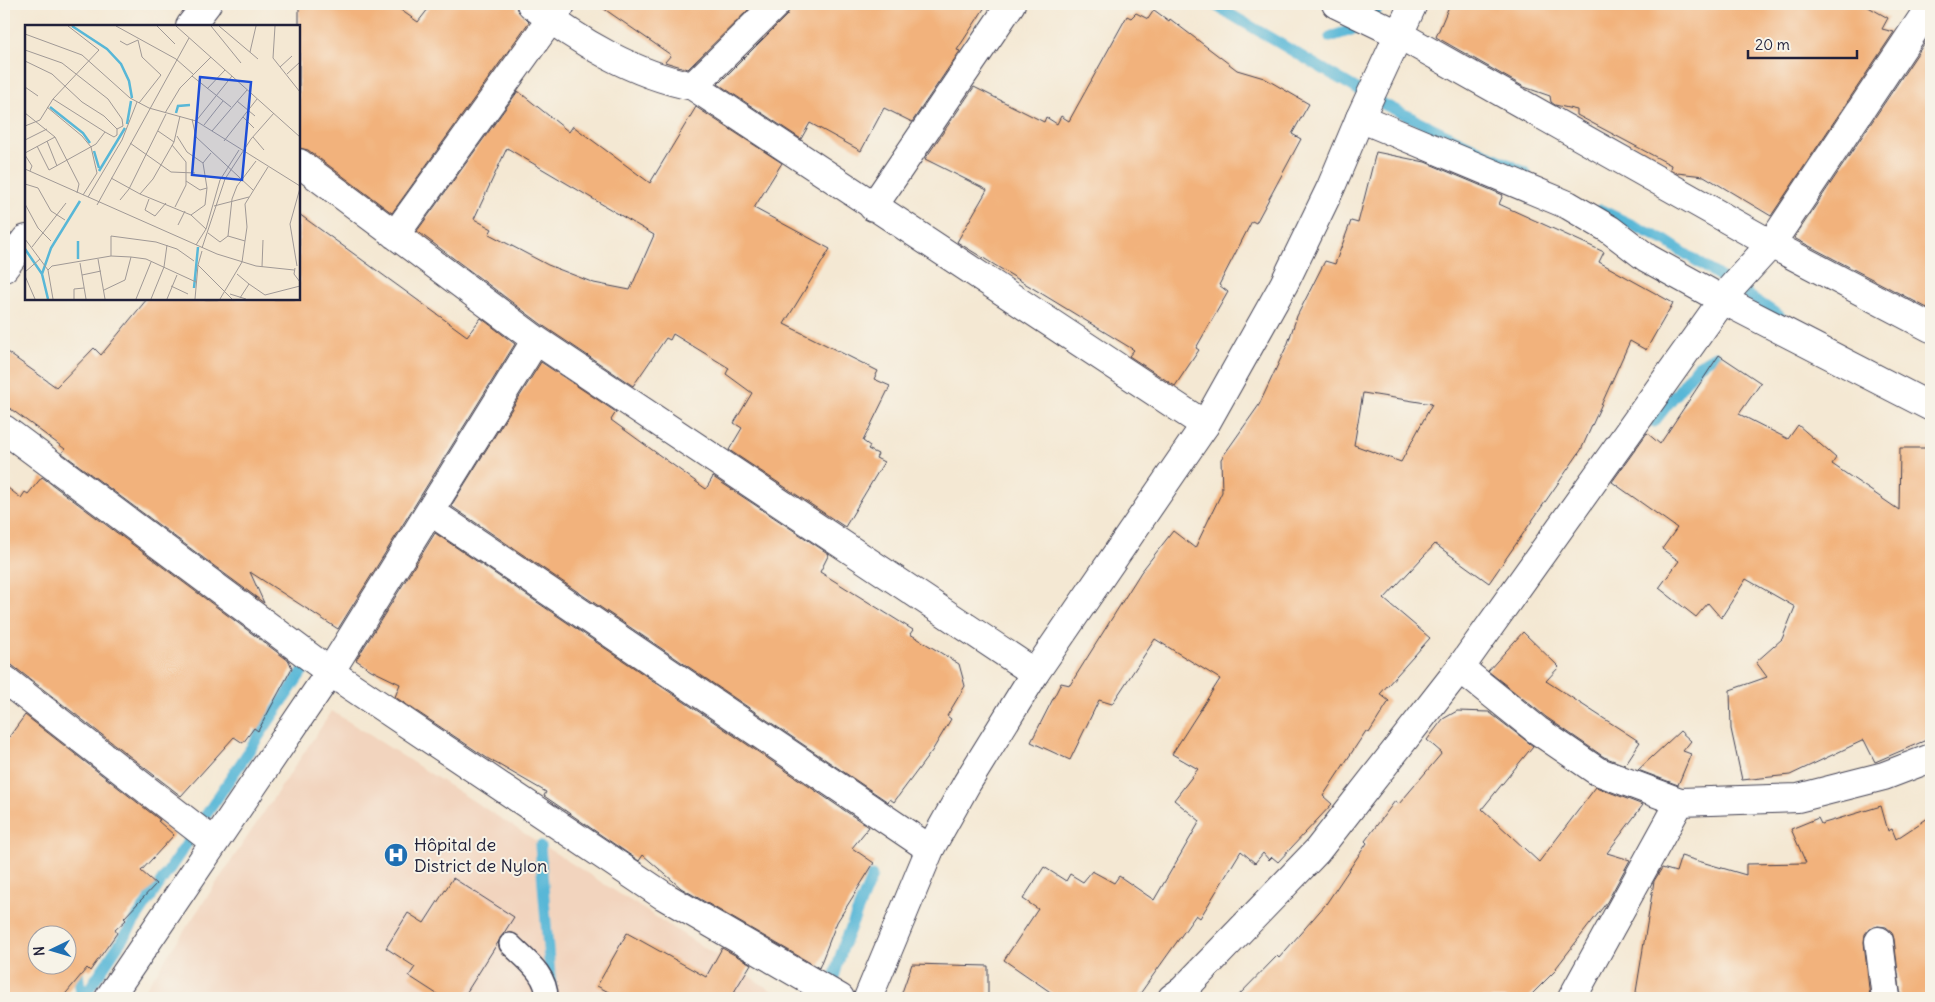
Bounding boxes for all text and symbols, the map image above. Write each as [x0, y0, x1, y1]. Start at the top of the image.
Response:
inset map [25, 25, 300, 300]
scale bar [1748, 28, 1856, 60]
text: 20 m [1755, 35, 1790, 54]
place label: Hôpital de District de Nylon [414, 833, 548, 877]
hospital icon: Hôpital de District de Nylon [383, 842, 409, 868]
north arrow [28, 924, 78, 974]
text: N [30, 946, 48, 957]

